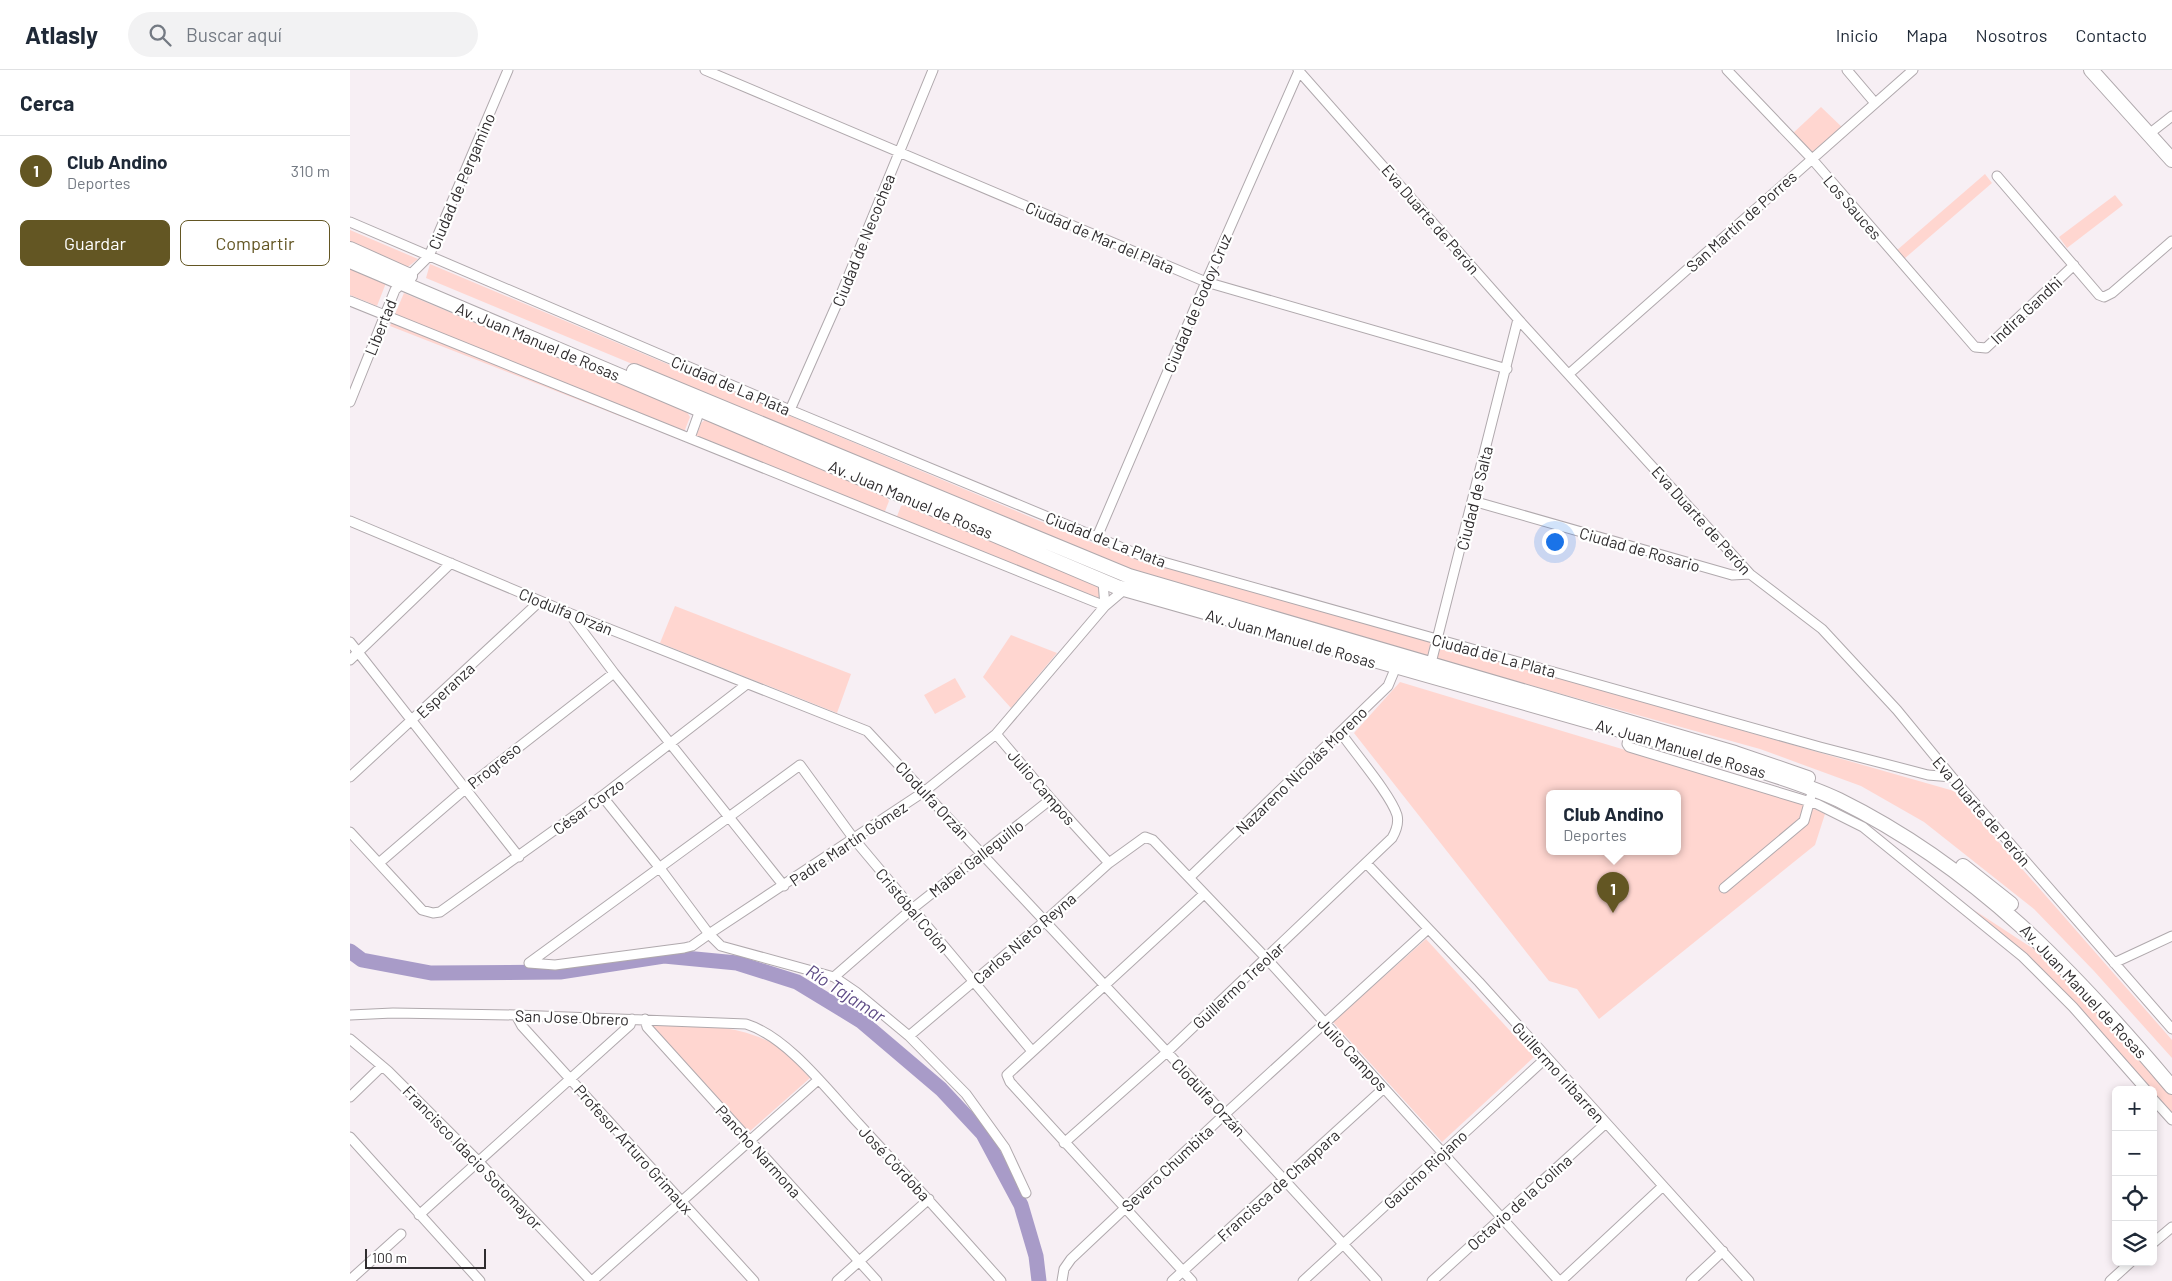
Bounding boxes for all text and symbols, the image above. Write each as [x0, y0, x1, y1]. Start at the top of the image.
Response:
search box [128, 12, 478, 57]
text: Atlasly [25, 20, 98, 49]
icon: search [146, 21, 174, 49]
text: Buscar aquí [186, 23, 282, 46]
text: Inicio [1836, 24, 1878, 46]
text: Mapa [1906, 24, 1948, 46]
text: Nosotros [1976, 24, 2047, 46]
text: Contacto [2075, 24, 2147, 46]
text: Cerca [20, 90, 74, 115]
street label: Ciudad de Pergamino [424, 110, 498, 252]
text: Club Andino [67, 150, 168, 173]
street label: Eva Duarte de Perón [1378, 160, 1484, 278]
text: 1 [33, 161, 39, 180]
text: 310 m [291, 161, 330, 180]
street label: San Martín de Porres [1682, 166, 1800, 276]
street label: Ciudad de Necochea [828, 171, 898, 309]
street label: Los Sauces [1820, 171, 1886, 243]
text: Deportes [67, 173, 131, 192]
street label: Ciudad de Mar del Plata [1023, 197, 1177, 277]
button: Guardar [20, 220, 170, 266]
button: Compartir [180, 220, 330, 266]
street label: Ciudad de Godoy Cruz [1159, 231, 1235, 375]
street label: Indira Gandhi [1986, 272, 2066, 348]
street label: Libertad [360, 296, 400, 358]
street label: Av. Juan Manuel de Rosas [453, 298, 623, 384]
street label: Ciudad de La Plata [669, 351, 793, 419]
street label: Ciudad de Salta [1452, 444, 1496, 552]
street label: Av. Juan Manuel de Rosas [826, 456, 996, 542]
street label: Eva Duarte de Perón [1648, 462, 1756, 578]
street label: Ciudad de La Plata [1043, 507, 1169, 571]
street label: Ciudad de Rosario [1577, 523, 1703, 575]
your location [1542, 529, 1568, 555]
street label: Clodulfa Orzán [516, 584, 616, 638]
street label: Av. Juan Manuel de Rosas [1204, 605, 1378, 671]
street label: Ciudad de La Plata [1430, 629, 1558, 681]
street label: Esperanza [412, 658, 478, 722]
street label: Nazareno Nicolás Moreno [1231, 702, 1371, 838]
street label: Av. Juan Manuel de Rosas [1594, 715, 1768, 781]
street label: Progreso [464, 738, 524, 792]
street label: Julio Campos [1004, 745, 1080, 829]
street label: Eva Duarte de Perón [1929, 752, 2035, 870]
street label: Clodulfa Orzán [892, 757, 974, 843]
street label: César Corzo [549, 774, 627, 838]
popup [1546, 790, 1681, 855]
street label: Padre Martín Gómez [786, 797, 910, 889]
text: Club Andino [1563, 802, 1664, 825]
street label: Mabel Galleguillo [925, 815, 1027, 901]
text: Deportes [1563, 825, 1627, 844]
street label: Cristóbal Colón [872, 864, 954, 956]
pin: 1 [1597, 872, 1629, 913]
street label: Carlos Nieto Reyna [969, 888, 1079, 988]
street label: Av. Juan Manuel de Rosas [2017, 920, 2151, 1062]
street label: Guillermo Treolar [1188, 938, 1288, 1032]
water label: Río Tajamar [802, 959, 890, 1027]
street label: San Jose Obrero [515, 1006, 629, 1028]
street label: Julio Campos [1314, 1013, 1392, 1095]
street label: Guillermo Iribarren [1509, 1018, 1609, 1126]
street label: Clodulfa Orzán [1168, 1054, 1250, 1140]
street label: Profesor Arturo Grimaux [571, 1080, 697, 1218]
street label: Francisco Idacio Sotomayor [399, 1081, 547, 1233]
map controls [2112, 1086, 2157, 1266]
button: + [2112, 1086, 2157, 1131]
street label: Pancho Narmona [712, 1101, 806, 1201]
street label: Severo Chumbita [1117, 1121, 1217, 1215]
street label: José Córdoba [855, 1122, 935, 1204]
street label: Francisca de Chappara [1213, 1125, 1343, 1245]
street label: Gaucho Riojano [1379, 1126, 1471, 1212]
button: − [2112, 1131, 2157, 1176]
street label: Octavio de la Colina [1463, 1150, 1575, 1254]
button: locate [2112, 1176, 2157, 1221]
button: layers [2112, 1221, 2157, 1266]
scale bar [365, 1246, 486, 1269]
text: 100 m [372, 1249, 407, 1266]

